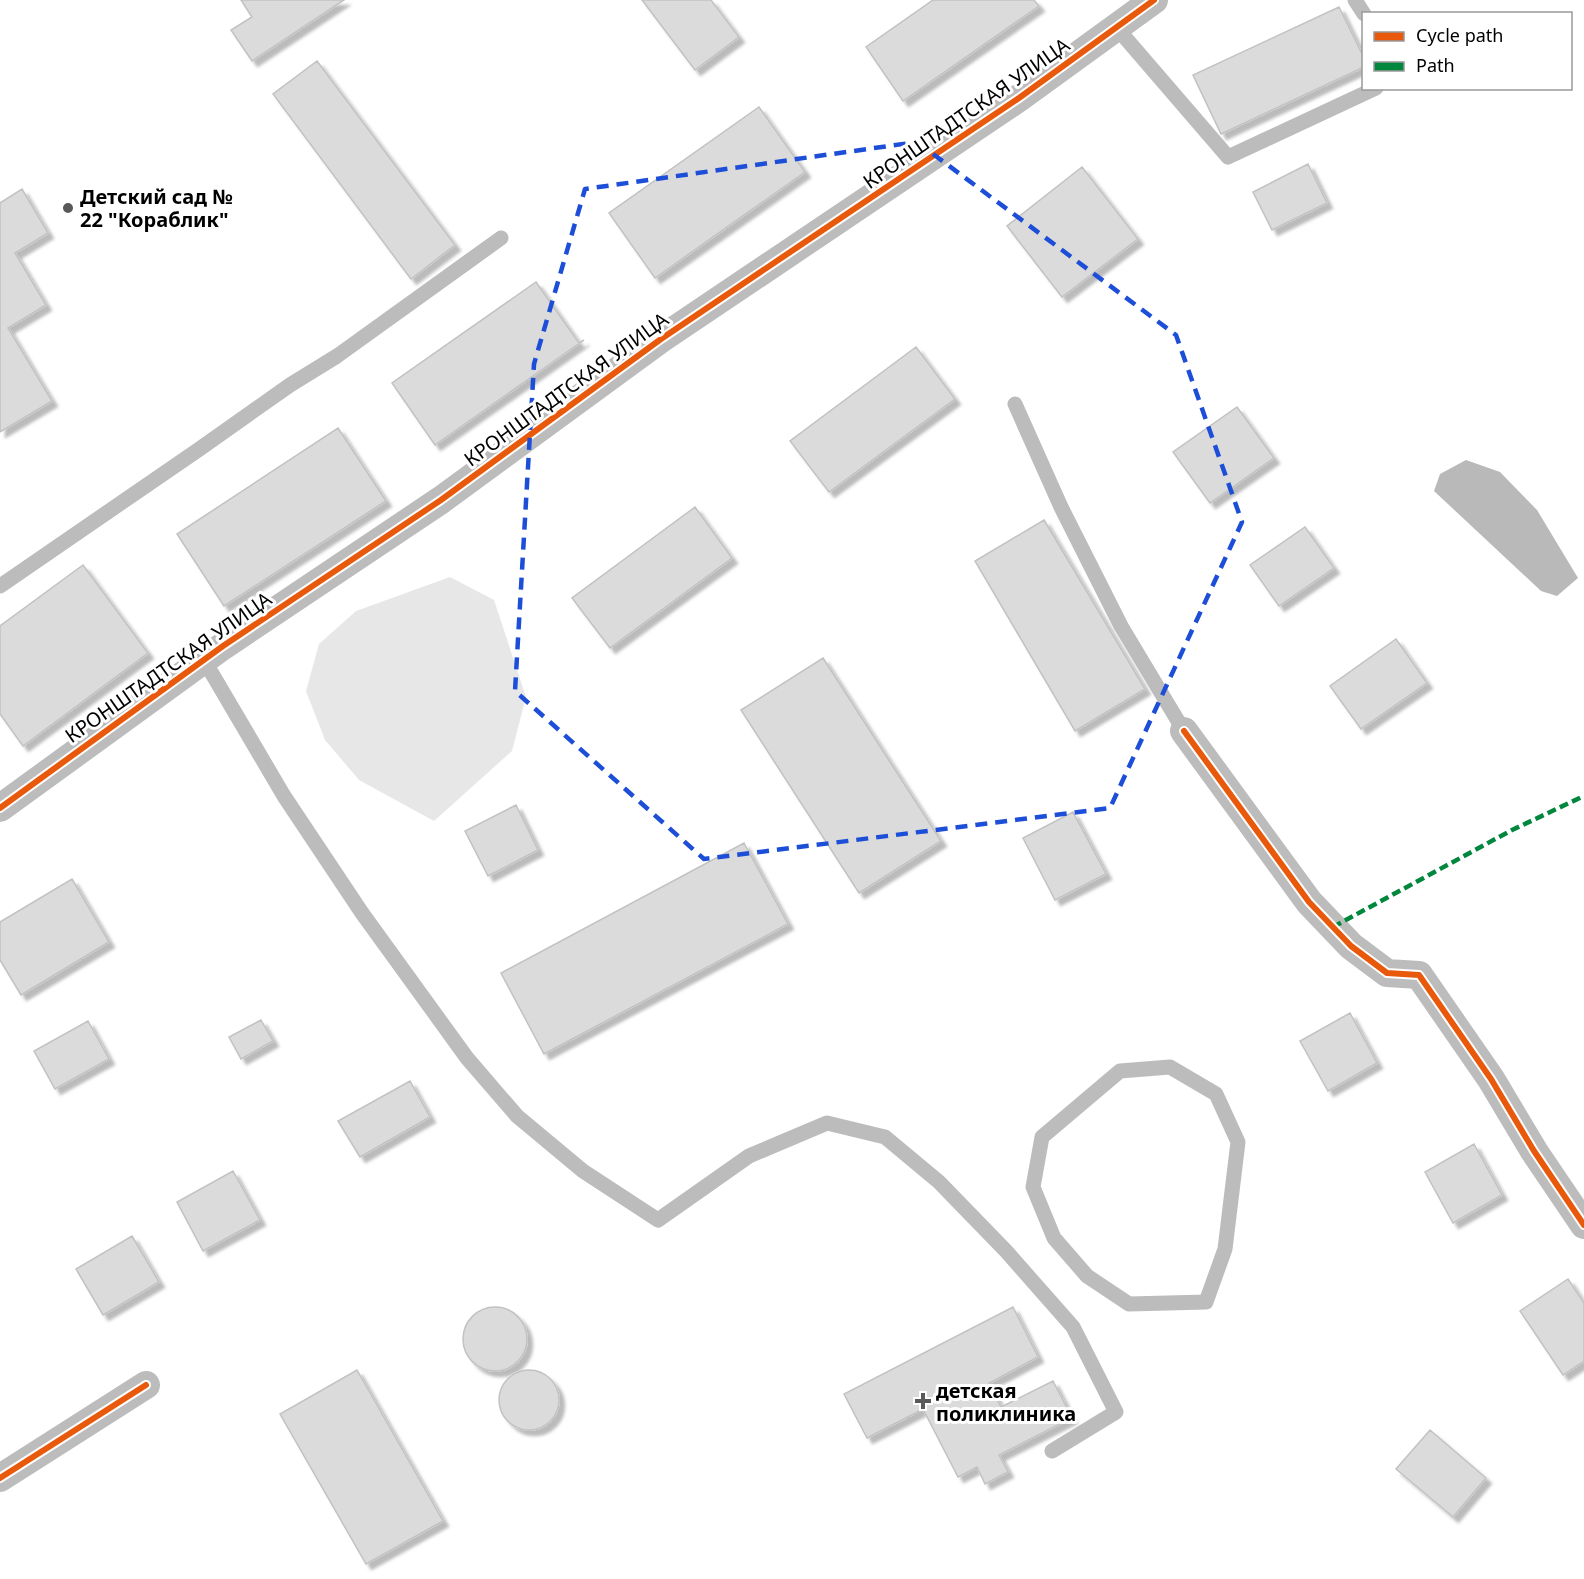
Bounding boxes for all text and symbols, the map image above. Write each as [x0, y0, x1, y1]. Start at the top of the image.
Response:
legend [1362, 12, 1572, 90]
text: Cycle path [1416, 23, 1503, 47]
street label: КРОНШТАДТСКАЯ УЛИЦА [857, 31, 1075, 195]
text: Path [1416, 53, 1455, 77]
place label: Детский сад № 22 "Кораблик" [80, 183, 233, 233]
marker: Детский сад № 22 "Кораблик" [61, 201, 75, 215]
street label: КРОНШТАДТСКАЯ УЛИЦА [458, 306, 674, 472]
street label: КРОНШТАДТСКАЯ УЛИЦА [59, 585, 277, 749]
place label: детская поликлиника [936, 1377, 1076, 1427]
marker: детская поликлиника [914, 1392, 932, 1410]

